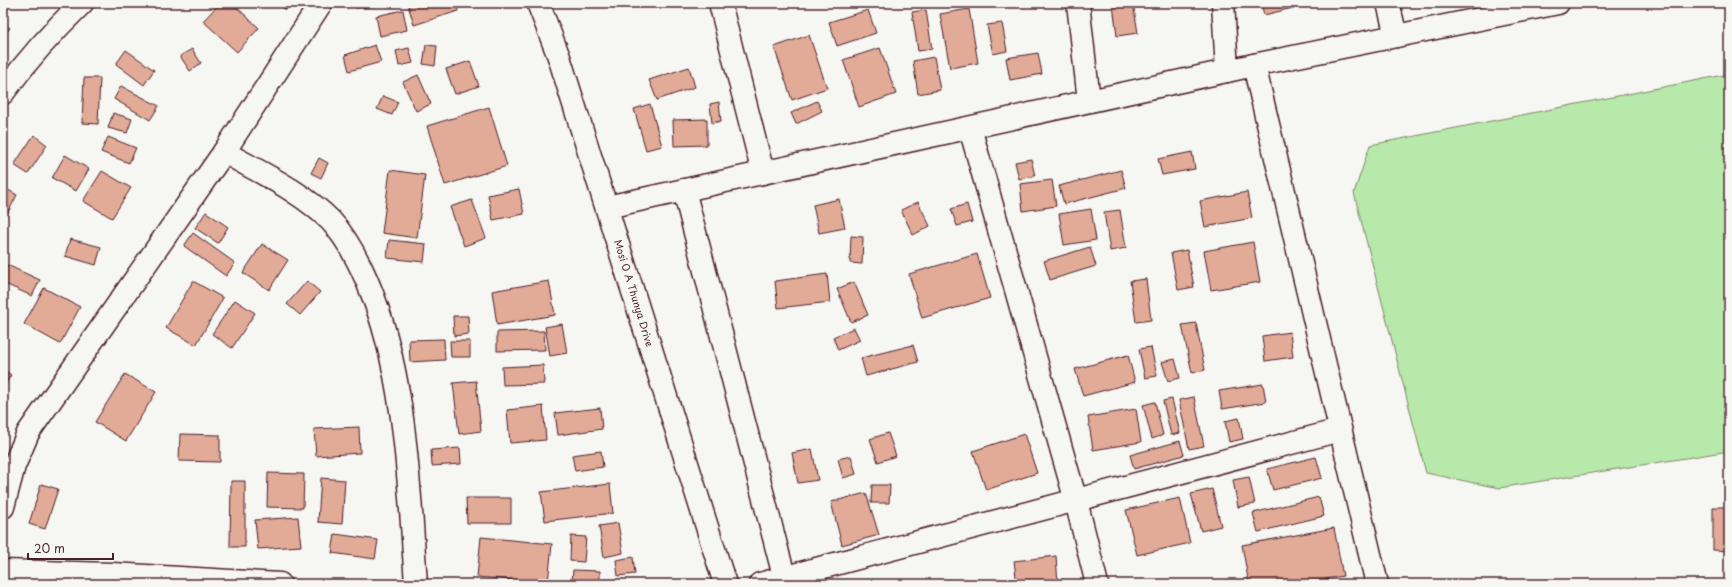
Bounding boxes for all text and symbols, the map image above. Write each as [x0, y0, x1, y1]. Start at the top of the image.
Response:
street label: Mosi O A Thunya Drive [610, 237, 658, 349]
scale bar [28, 535, 113, 561]
text: 20 m [34, 539, 65, 557]

